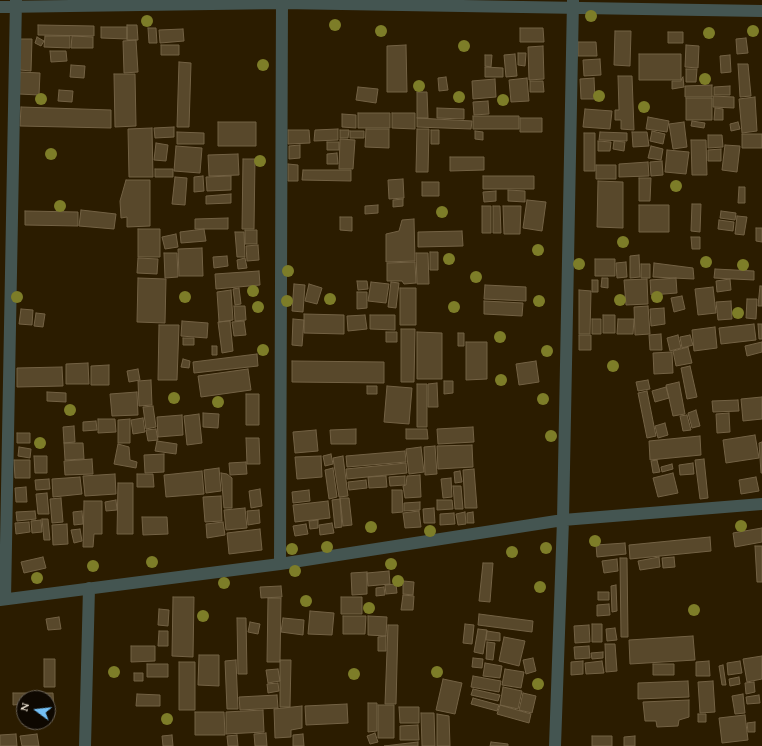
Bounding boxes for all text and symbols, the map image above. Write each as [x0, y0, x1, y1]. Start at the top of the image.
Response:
north arrow [16, 690, 56, 730]
text: N [16, 700, 34, 714]

